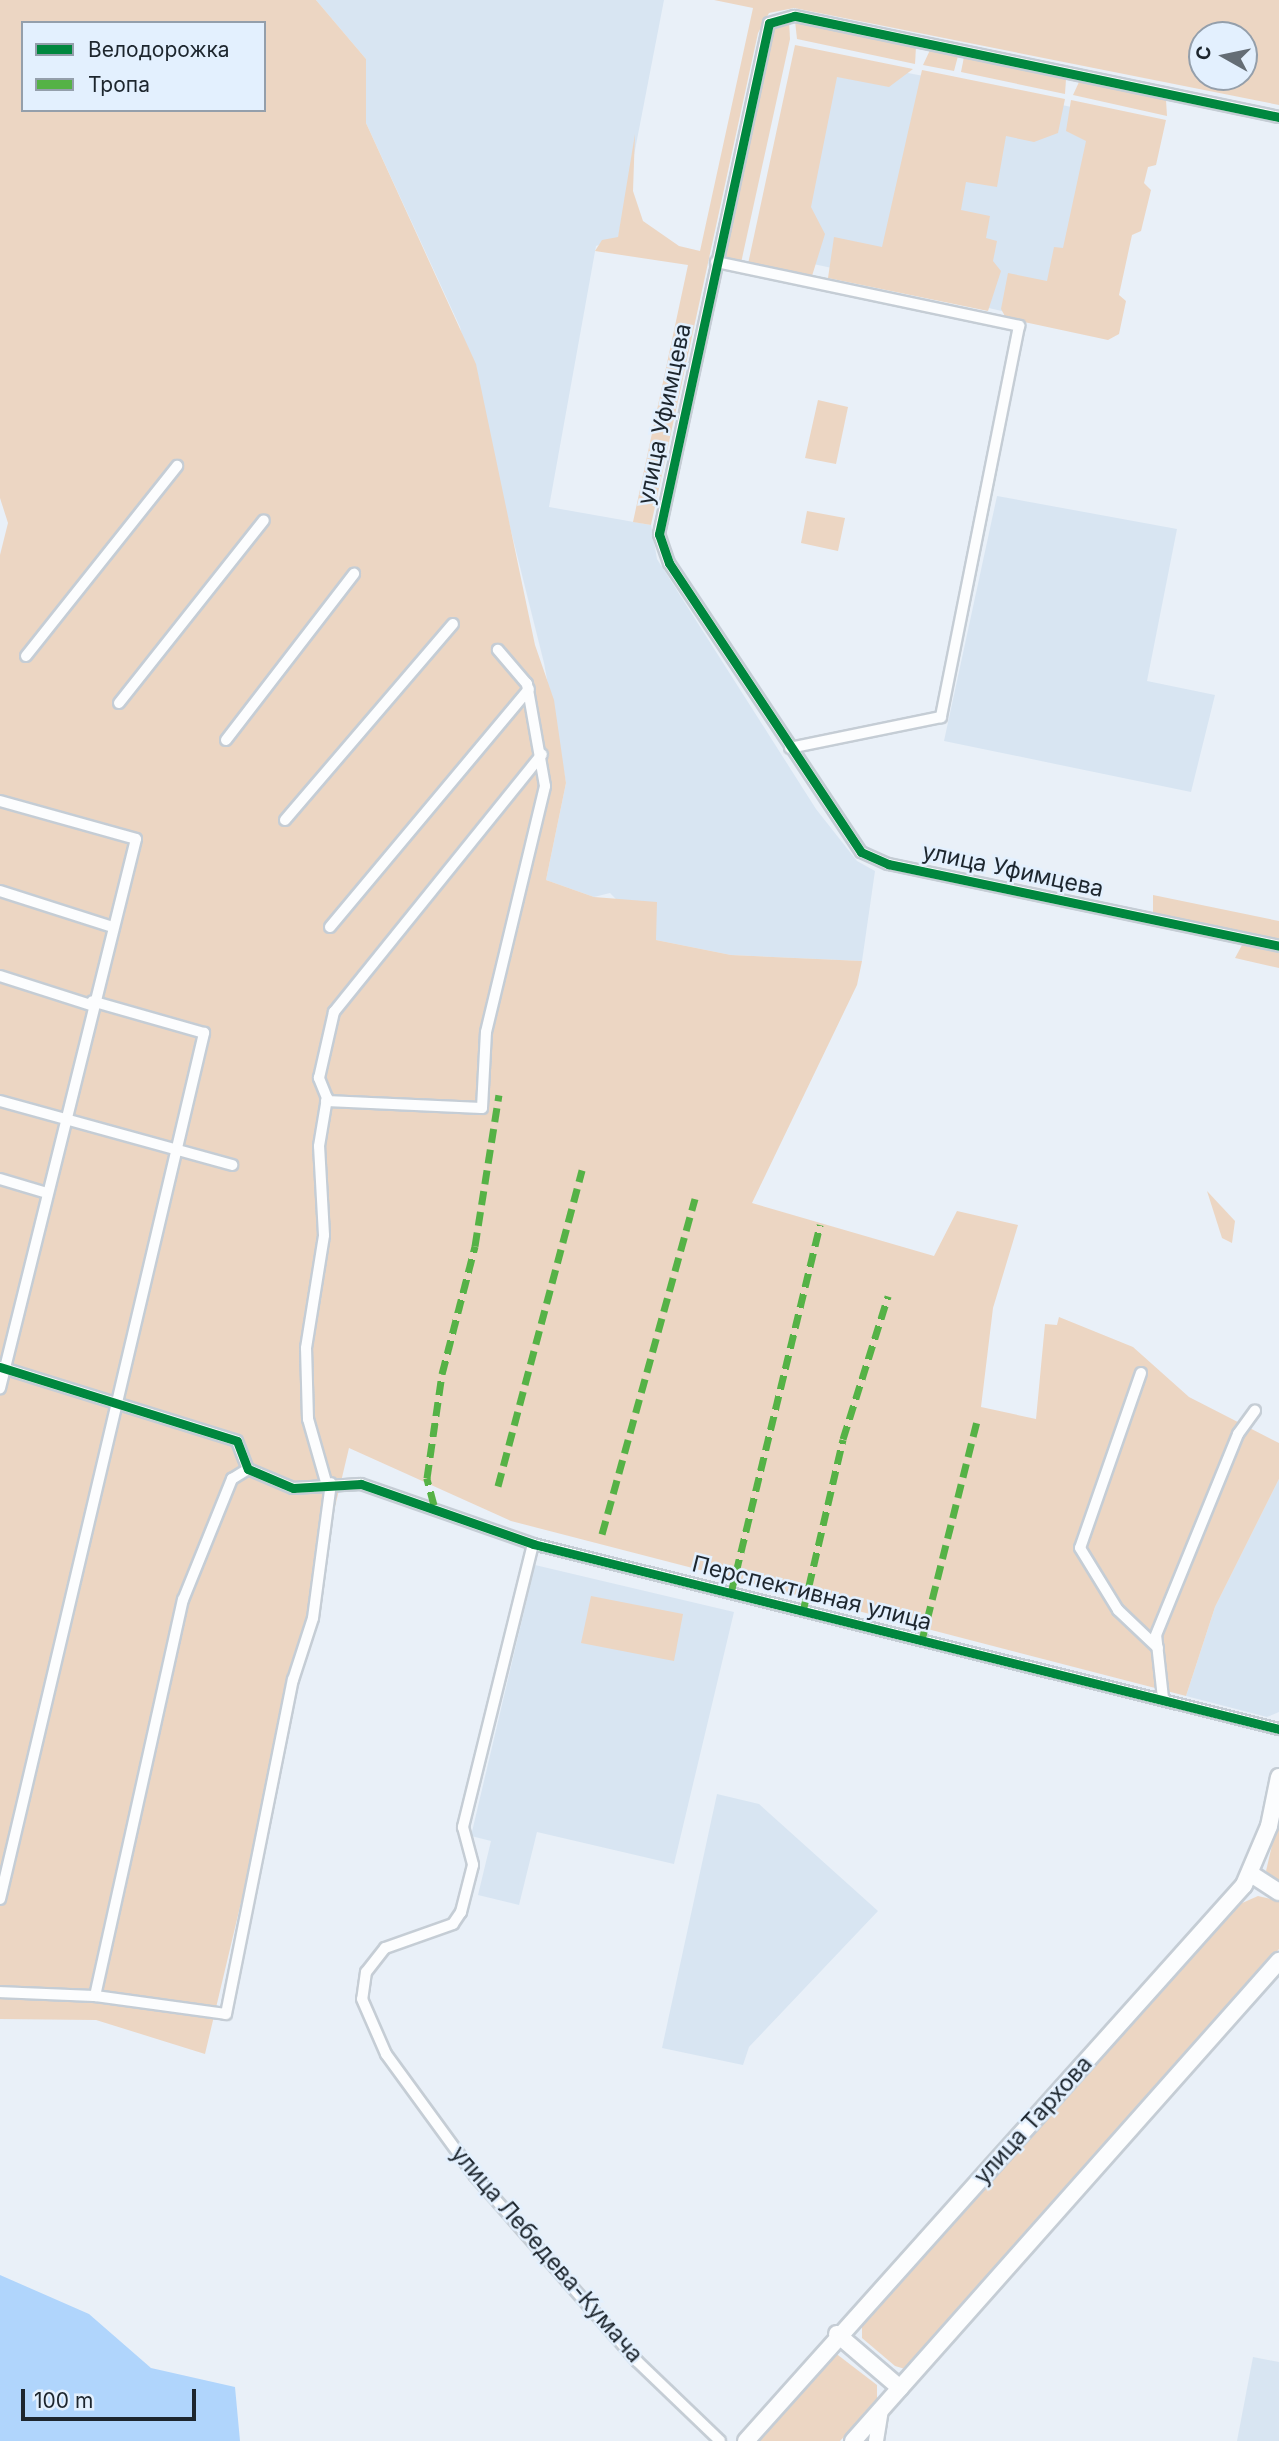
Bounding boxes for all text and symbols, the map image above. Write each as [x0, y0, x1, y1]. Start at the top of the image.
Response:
legend [21, 21, 266, 112]
north arrow [1188, 21, 1258, 91]
text: Велодорожка [88, 37, 230, 62]
text: С [1191, 44, 1216, 62]
text: Тропа [88, 72, 150, 97]
street label: улица Уфимцева [631, 321, 697, 507]
street label: улица Уфимцева [920, 837, 1106, 903]
street label: Перспективная улица [689, 1550, 935, 1636]
street label: улица Тархова [968, 2050, 1098, 2190]
street label: улица Лебедева-Кумача [445, 2140, 649, 2368]
scale bar [24, 2374, 200, 2418]
text: 100 m [34, 2388, 93, 2413]

